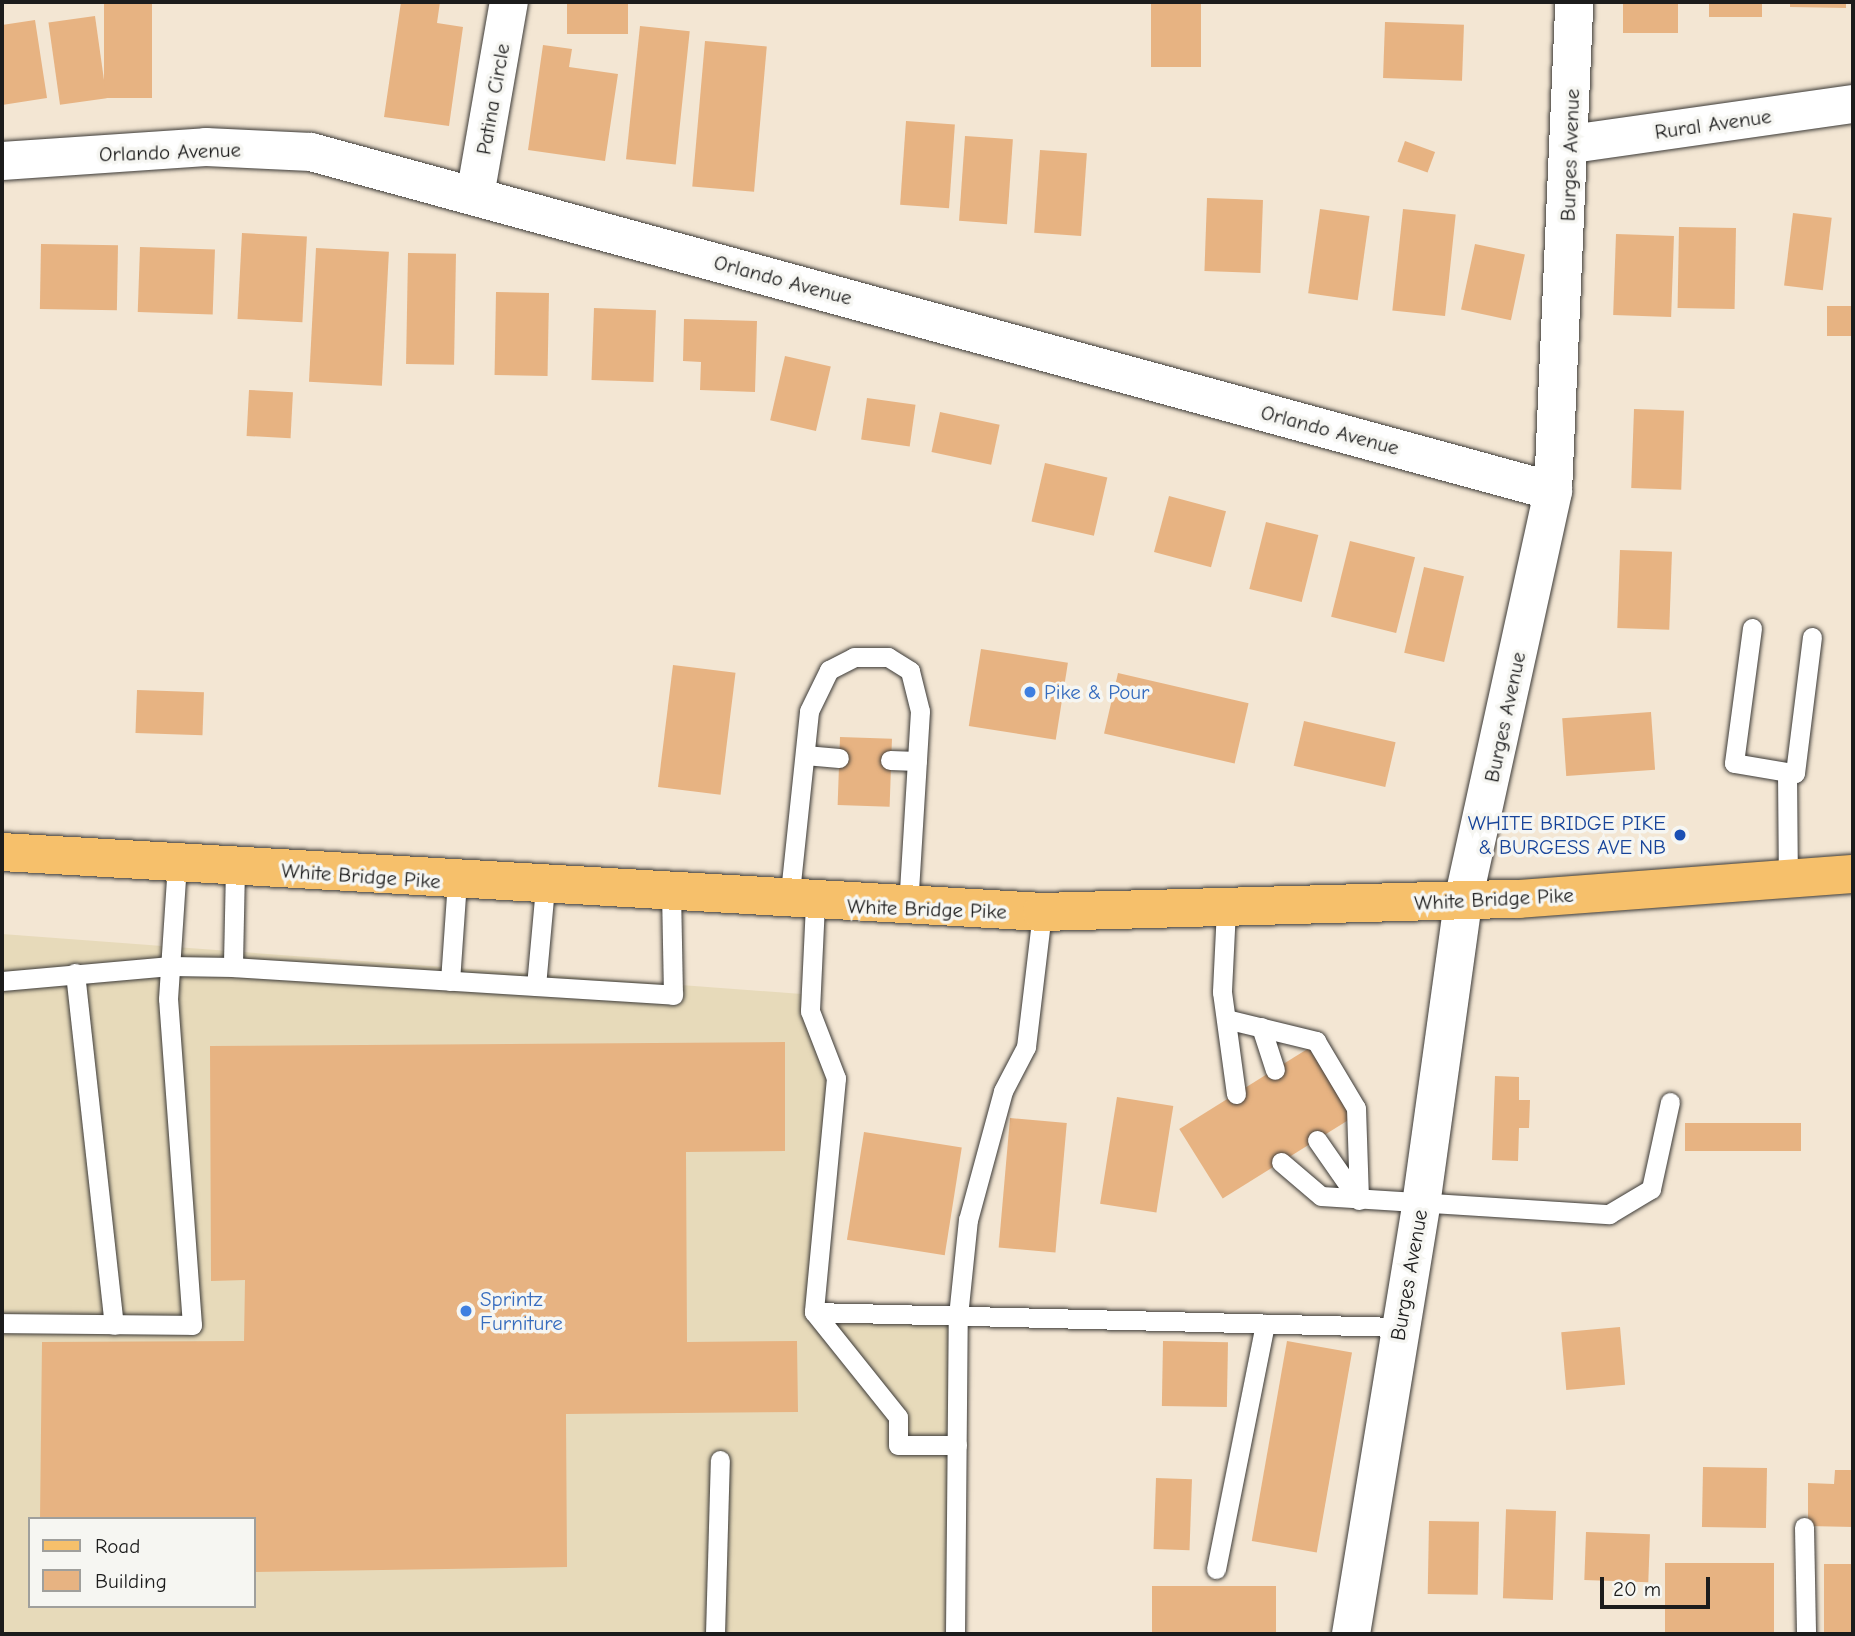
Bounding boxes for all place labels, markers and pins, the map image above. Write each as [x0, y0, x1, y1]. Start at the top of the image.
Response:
place label: Pike & Pour [1044, 679, 1149, 705]
marker: Pike & Pour [1022, 684, 1038, 700]
place label: WHITE BRIDGE PIKE & BURGESS AVE NB [1468, 810, 1666, 860]
marker: WHITE BRIDGE PIKE & BURGESS AVE NB [1672, 827, 1688, 843]
place label: Sprintz Furniture [480, 1286, 563, 1336]
marker: Sprintz Furniture [458, 1303, 474, 1319]

